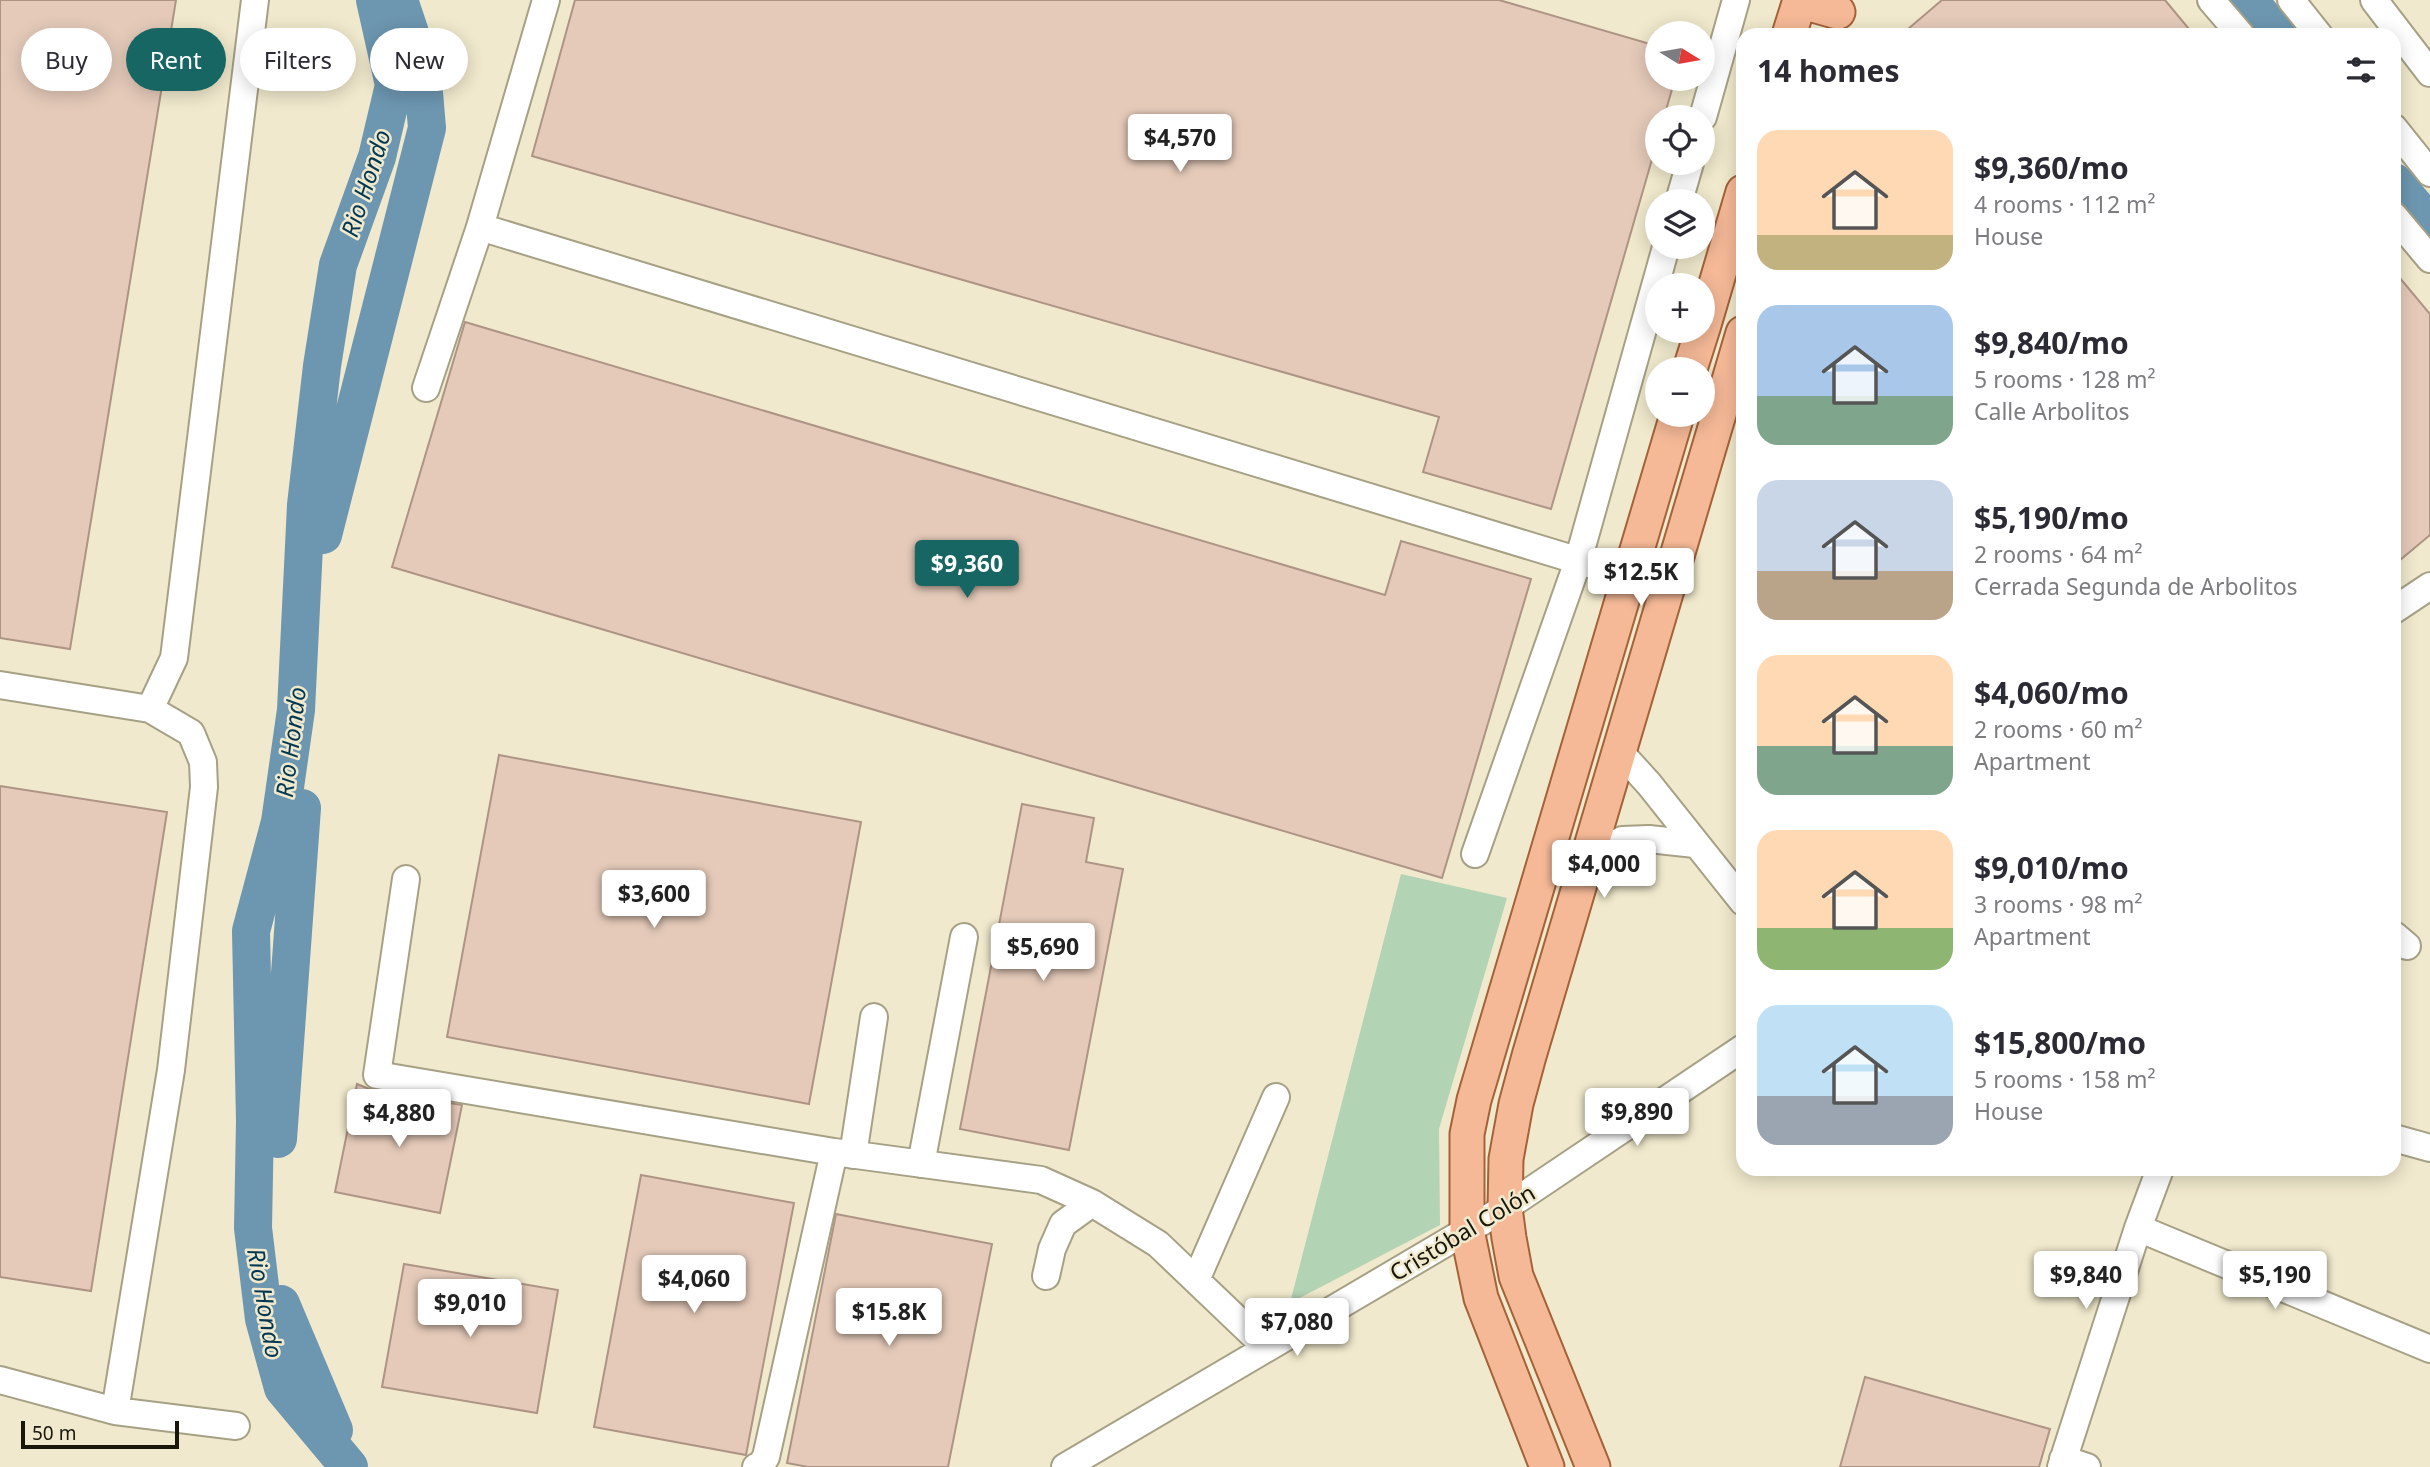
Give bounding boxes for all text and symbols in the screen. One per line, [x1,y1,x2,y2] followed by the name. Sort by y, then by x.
[1645,21,1715,91] north arrow
[1645,21,1715,427] map controls
[21,28,112,91] chip: Buy
[126,28,226,91] chip: Rent
[240,28,356,91] chip: Filters
[370,28,468,91] chip: New
[1757,50,1900,91] text: 14 homes
[2342,51,2380,89] icon: filters
[1645,105,1715,175] button: locate
[1123,114,1237,174] pin: $4,570
[1144,121,1216,153] text: $4,570
[332,125,398,241] water label: Rio Hondo
[1974,147,2129,188] text: $9,360/mo
[1813,158,1897,242] icon: home
[1974,188,2156,220] text: 4 rooms · 112 m²
[1645,189,1715,259] button: layers
[1974,220,2043,252] text: House
[1645,273,1715,343] button: +
[1974,322,2129,363] text: $9,840/mo
[1813,333,1897,417] icon: home
[1645,357,1715,427] button: −
[1974,363,2156,395] text: 5 rooms · 128 m²
[1974,395,2130,427] text: Calle Arbolitos
[1974,497,2129,538] text: $5,190/mo
[1813,508,1897,592] icon: home
[1974,538,2143,570] text: 2 rooms · 64 m²
[910,540,1024,600] pin: $9,360
[931,547,1003,579] text: $9,360
[1584,548,1698,608] pin: $12.5K
[1604,555,1678,587] text: $12.5K
[1974,570,2298,602] text: Cerrada Segunda de Arbolitos
[1974,672,2129,713] text: $4,060/mo
[1813,683,1897,767] icon: home
[267,685,313,799] water label: Rio Hondo
[1974,713,2143,745] text: 2 rooms · 60 m²
[1974,745,2091,777] text: Apartment
[1547,841,1661,900] pin: $4,000
[1568,847,1640,879] text: $4,000
[1974,847,2129,888] text: $9,010/mo
[1813,858,1897,942] icon: home
[597,870,711,930] pin: $3,600
[618,877,690,909] text: $3,600
[1974,888,2143,920] text: 3 rooms · 98 m²
[1974,920,2091,952] text: Apartment
[986,923,1100,983] pin: $5,690
[1007,930,1079,962] text: $5,690
[1974,1022,2146,1063] text: $15,800/mo
[1813,1033,1897,1117] icon: home
[1974,1063,2156,1095] text: 5 rooms · 158 m²
[1580,1088,1694,1148] pin: $9,890
[342,1090,456,1149] pin: $4,880
[1601,1095,1673,1127] text: $9,890
[1974,1095,2043,1127] text: House
[363,1096,435,1128] text: $4,880
[1383,1176,1541,1288] street label: Cristóbal Colón
[240,1246,292,1360] water label: Rio Hondo
[2029,1252,2143,1311] pin: $9,840
[2218,1252,2332,1311] pin: $5,190
[637,1256,751,1315] pin: $4,060
[2050,1258,2122,1290] text: $9,840
[2239,1258,2311,1290] text: $5,190
[658,1262,730,1294] text: $4,060
[413,1280,527,1339] pin: $9,010
[434,1286,506,1318] text: $9,010
[832,1288,946,1348] pin: $15.8K
[852,1295,926,1327] text: $15.8K
[1240,1298,1354,1358] pin: $7,080
[1261,1305,1333,1337] text: $7,080
[21,1418,178,1450] scale bar
[32,1420,76,1446] text: 50 m

